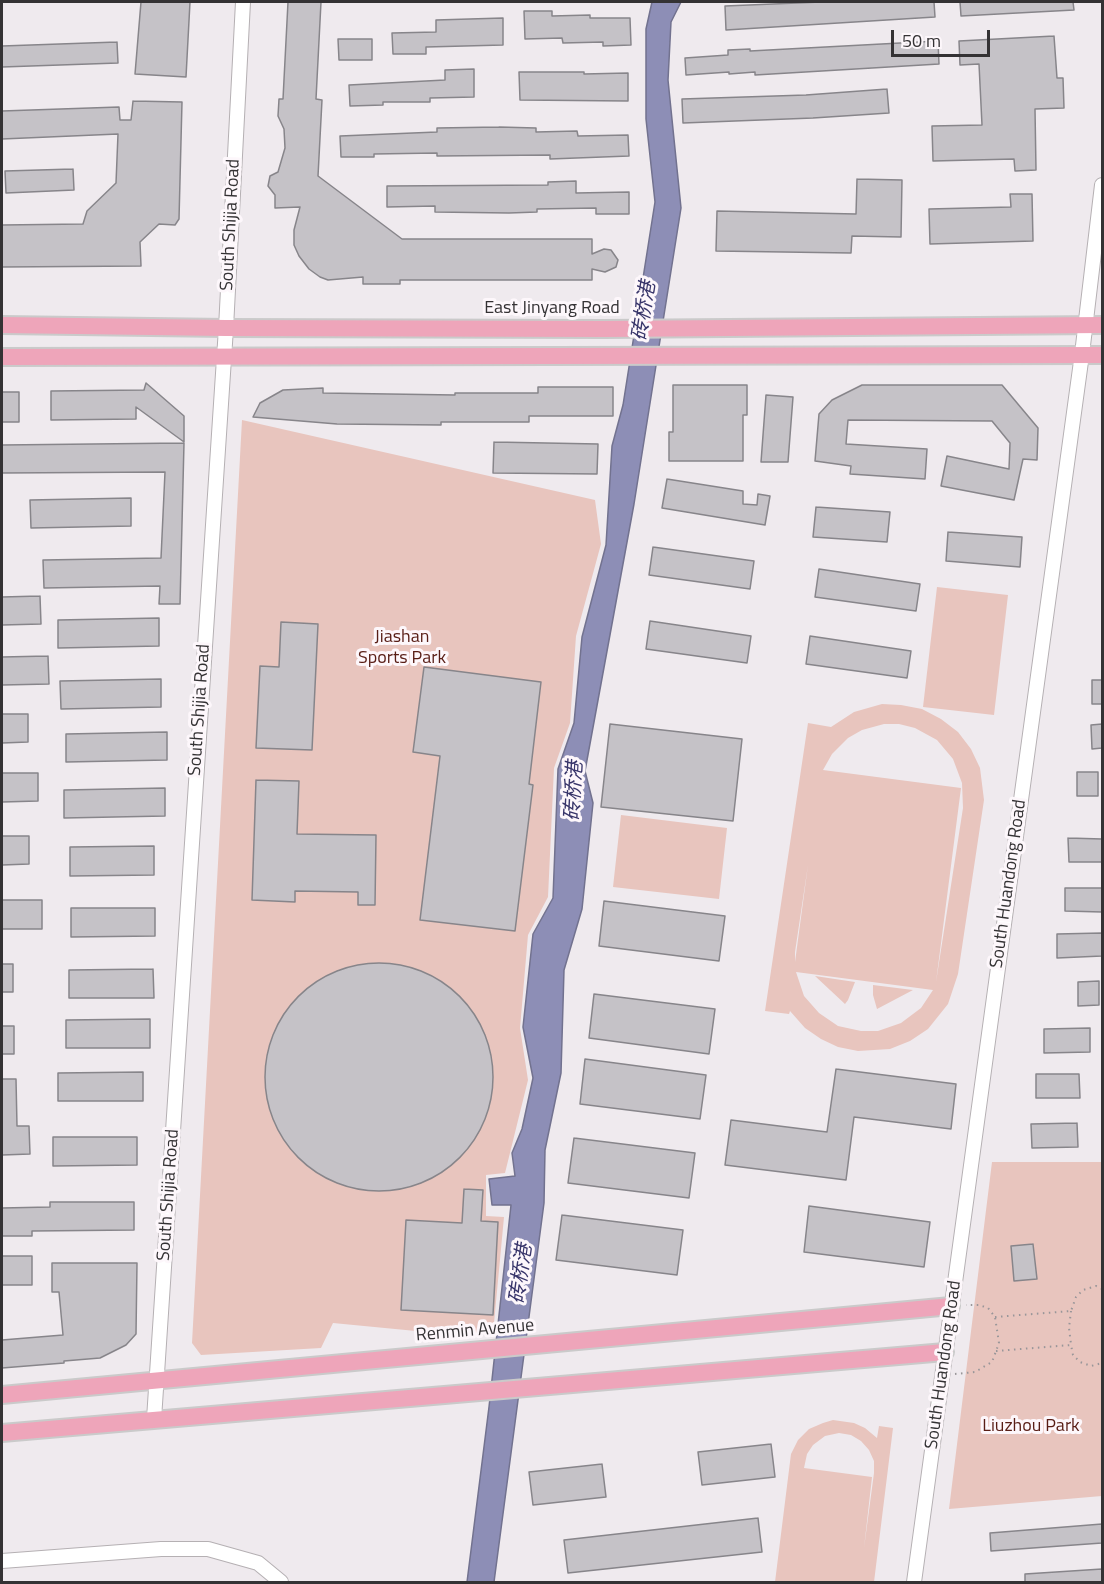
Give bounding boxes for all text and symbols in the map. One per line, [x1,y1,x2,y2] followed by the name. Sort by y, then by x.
[894,18,993,56] scale bar
[902,27,941,54] text: 50 m
[217,159,245,291] street label: South Shijia Road
[628,279,662,343] water label: 砖桥港
[484,298,620,320] street label: East Jinyang Road
[358,627,446,670] park label: Jiashan Sports Park
[185,643,215,777] street label: South Shijia Road
[561,760,589,822] water label: 砖桥港
[986,798,1032,970] street label: South Huandong Road
[154,1128,184,1262] street label: South Shijia Road
[506,1243,538,1305] water label: 砖桥港
[921,1279,967,1451] street label: South Huandong Road
[415,1315,535,1347] street label: Renmin Avenue
[982,1416,1080,1438] park label: Liuzhou Park

